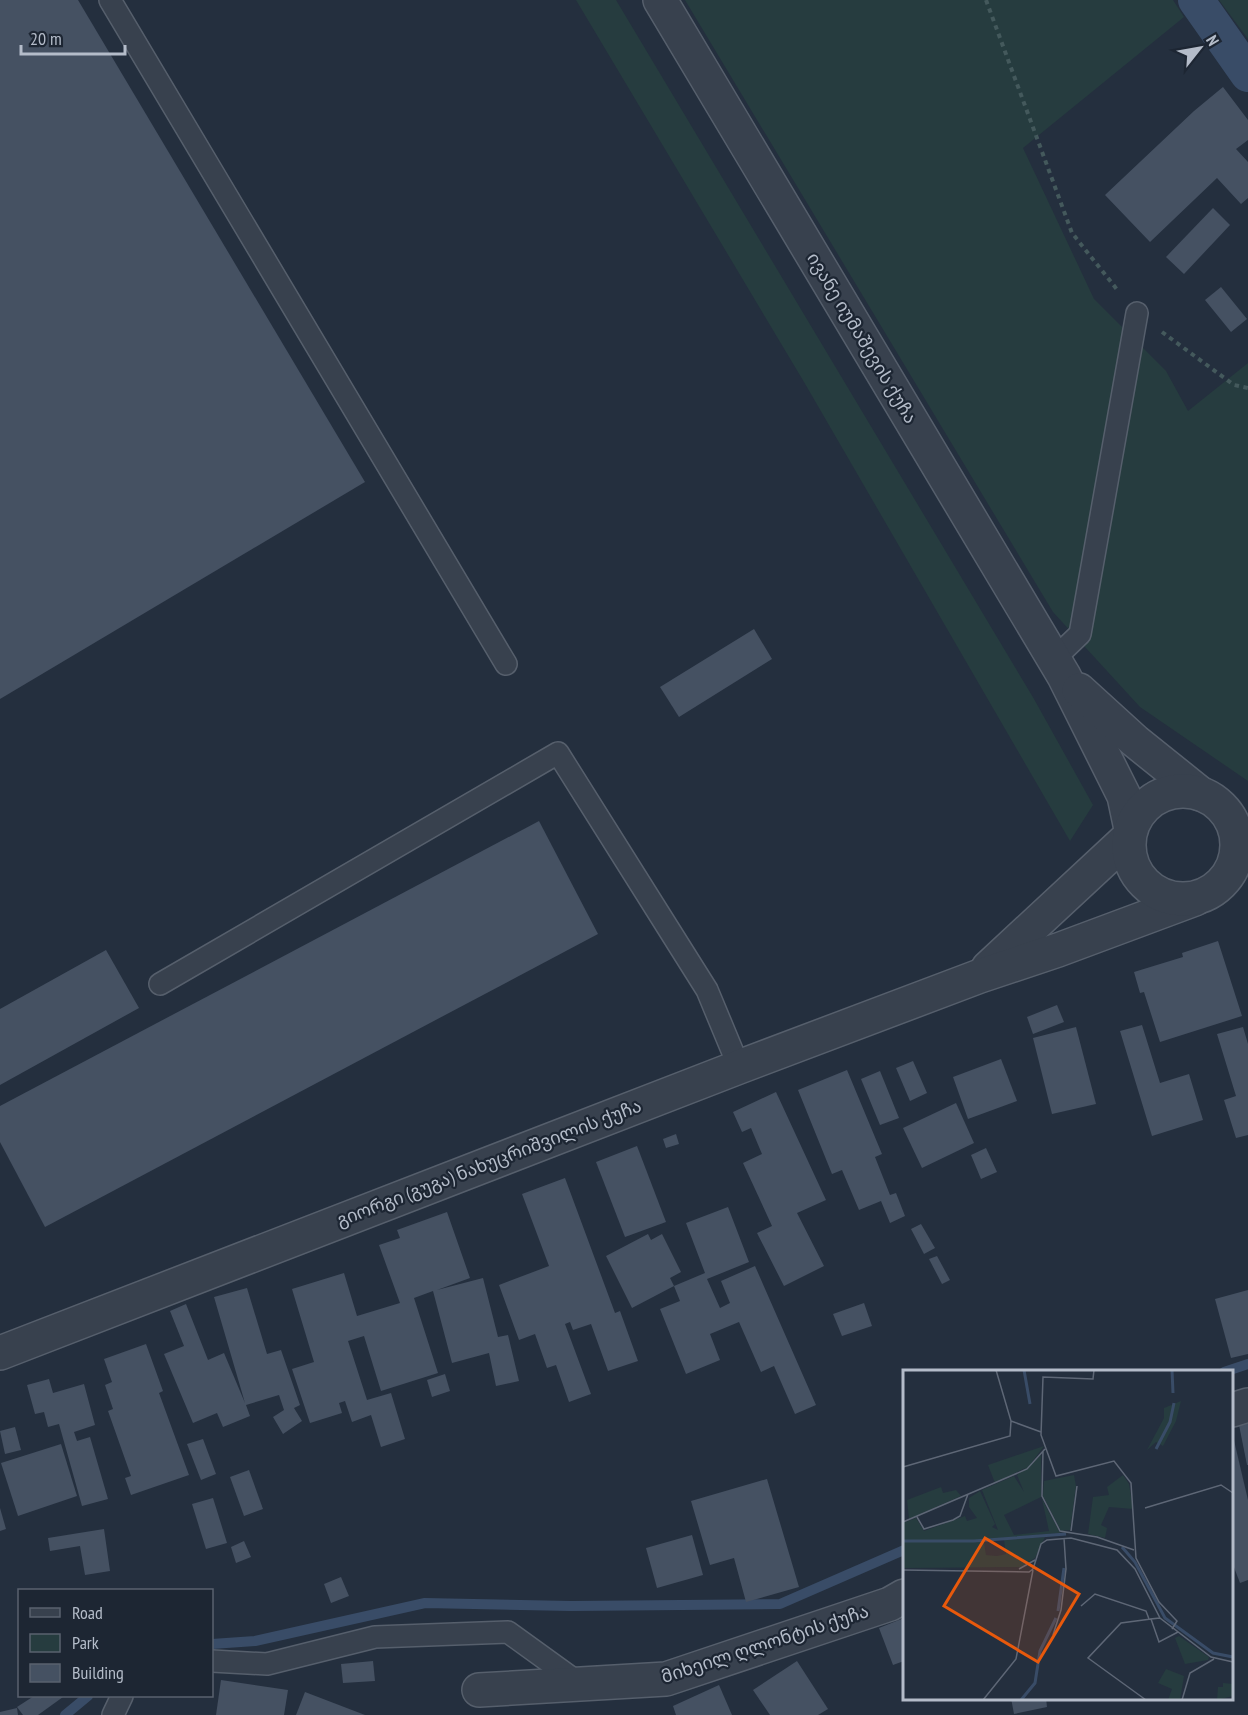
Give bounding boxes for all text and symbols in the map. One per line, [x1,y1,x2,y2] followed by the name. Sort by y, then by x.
[21,18,124,56] scale bar
[1170,18,1230,78] north arrow
[30,27,62,50] text: 20 m
[1202,31,1224,49] text: N
[802,248,923,427] street label: ივანე იუმაშევის ქუჩა
[333,1094,645,1231] street label: გიორგი (გუგა) ნახუცრიშვილის ქუჩა
[903,1370,1233,1700] inset map
[18,1589,213,1697] legend
[658,1599,871,1688] street label: მიხეილ ღლონტის ქუჩა
[72,1601,103,1624] text: Road
[72,1631,99,1654] text: Park
[72,1661,124,1684] text: Building

